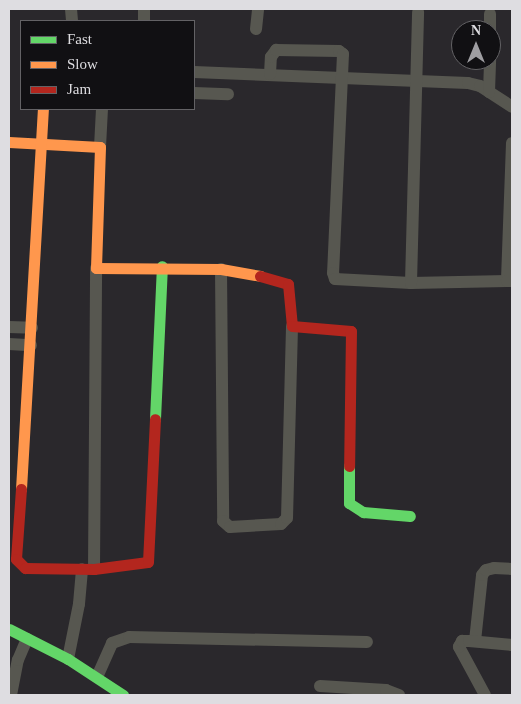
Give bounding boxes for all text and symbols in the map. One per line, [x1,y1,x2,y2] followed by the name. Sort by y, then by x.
[20,20,195,110] legend
[451,20,501,70] north arrow
[471,23,481,38] text: N
[67,31,92,47] text: Fast
[67,56,98,72] text: Slow
[67,81,91,97] text: Jam

